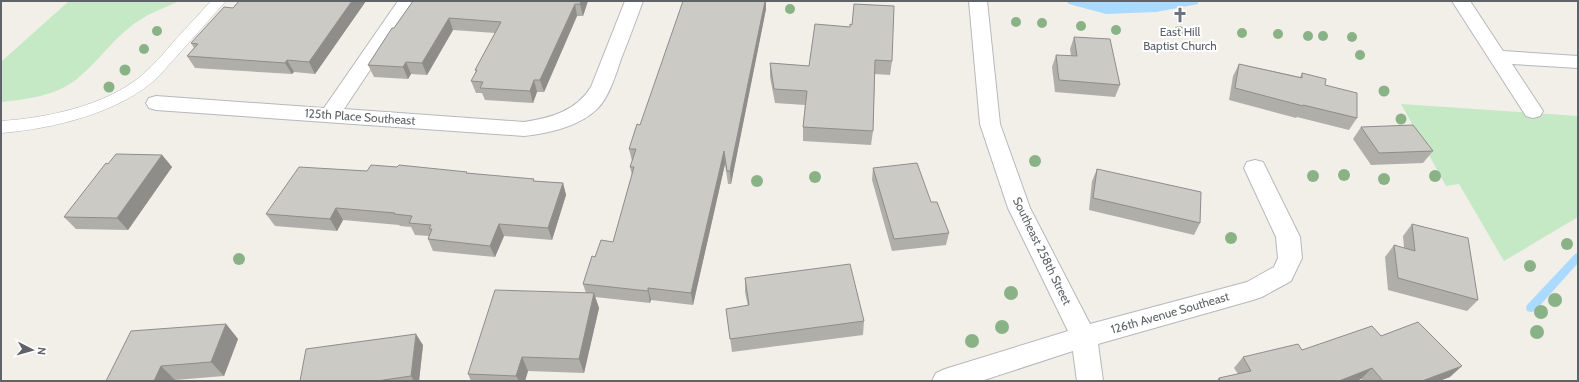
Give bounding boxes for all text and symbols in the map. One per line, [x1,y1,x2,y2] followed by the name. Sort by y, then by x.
[1171,6,1189,24] church icon: East Hill Baptist Church
[1143,24,1217,53] place label: East Hill Baptist Church
[304,105,416,128] street label: 125th Place Southeast
[1010,194,1075,307] street label: Southeast 258th Street
[1109,288,1231,337] street label: 126th Avenue Southeast
[12,330,52,370] north arrow
[35,346,49,356] text: N

